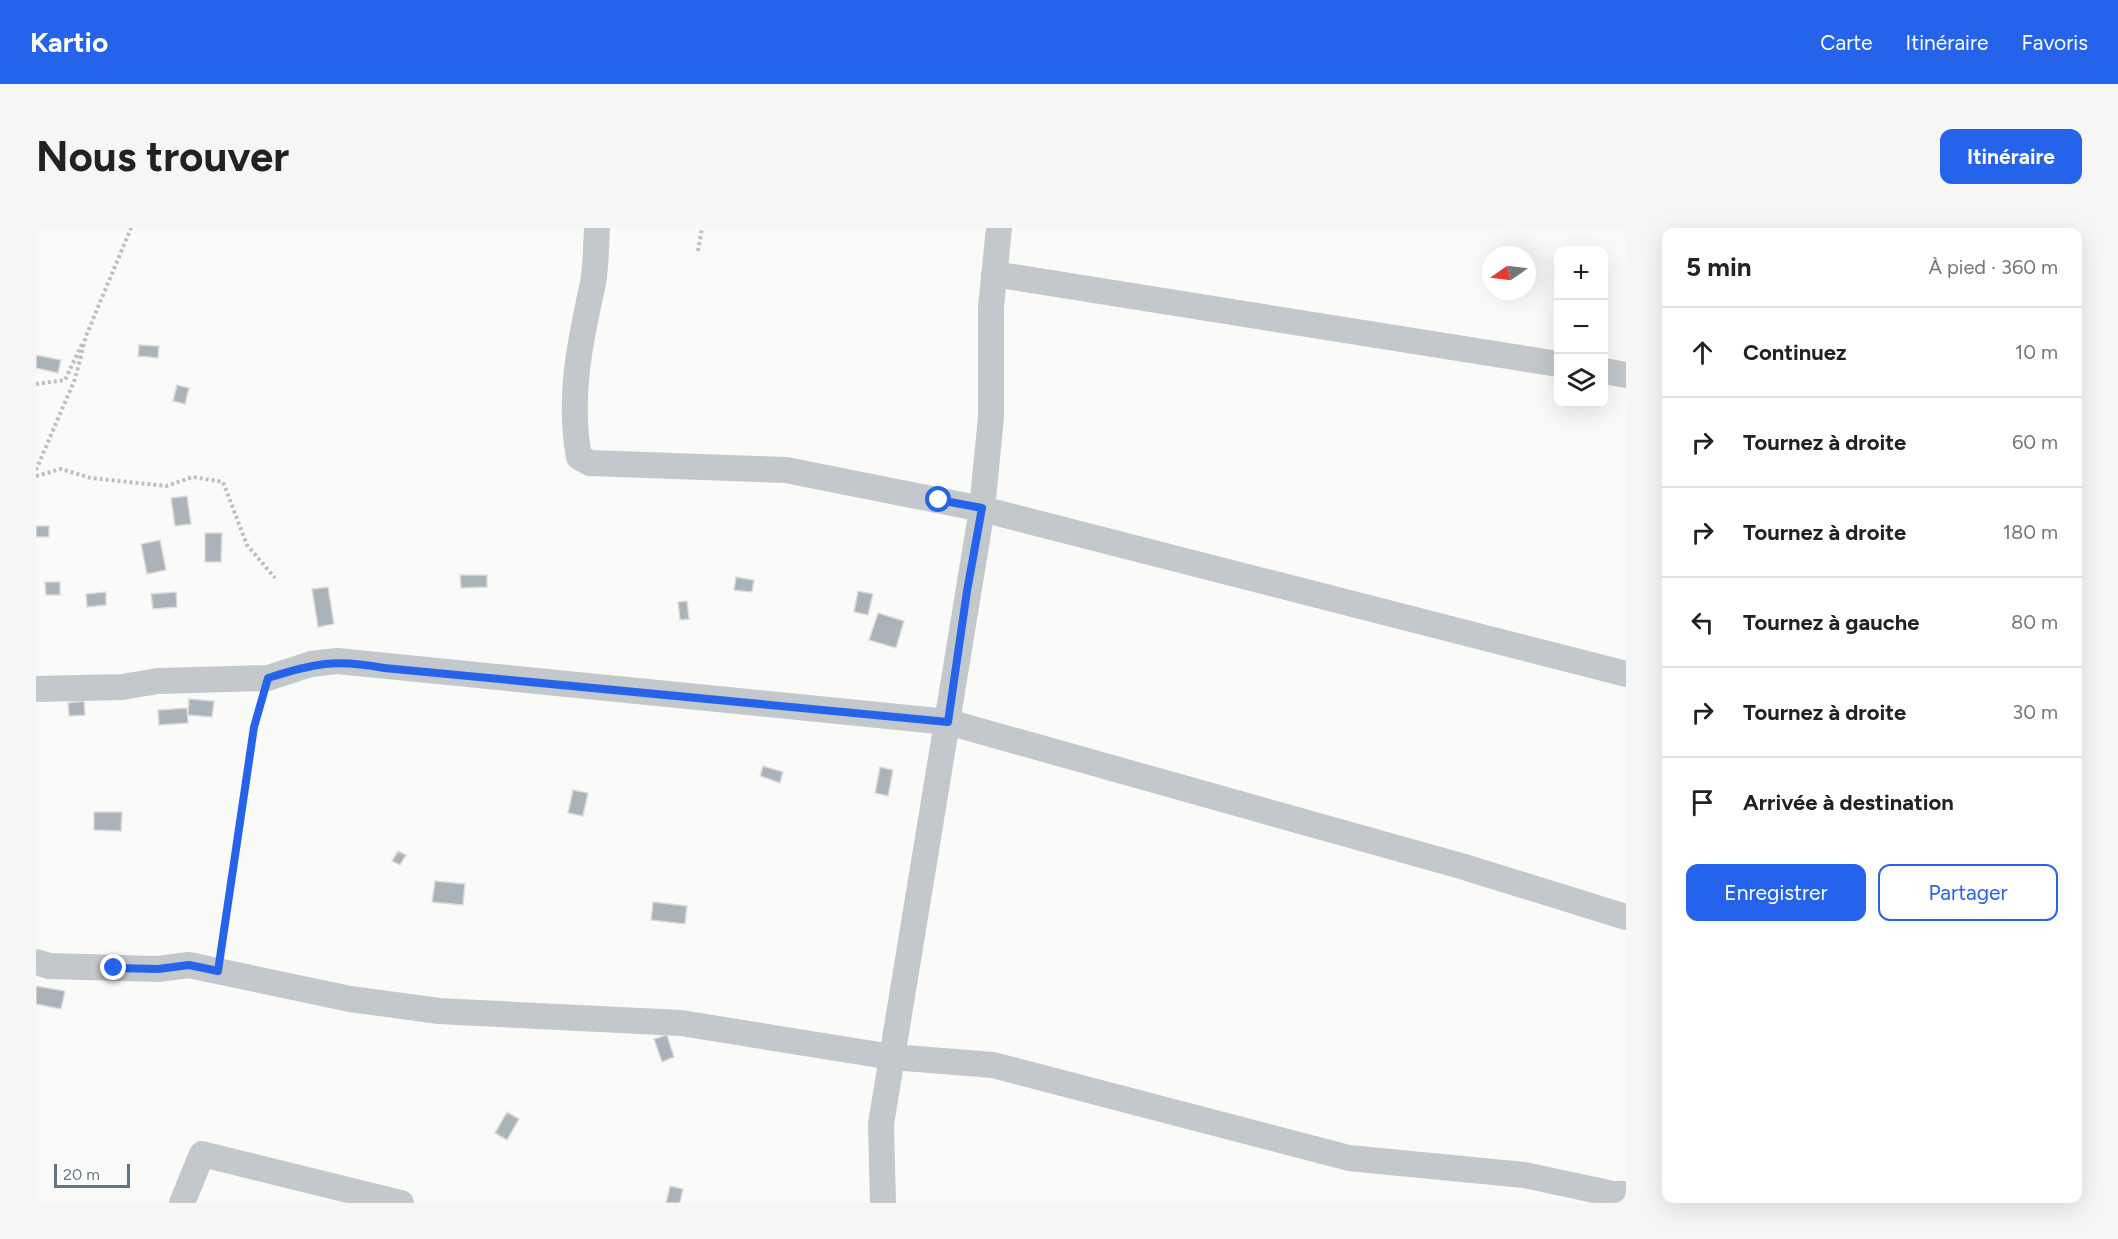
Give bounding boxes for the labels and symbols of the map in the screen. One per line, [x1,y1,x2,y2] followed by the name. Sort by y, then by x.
[1482,246,1536,300] north arrow
[925,486,951,512] route start
[100,954,126,980] route end
[54,1161,130,1188] scale bar

